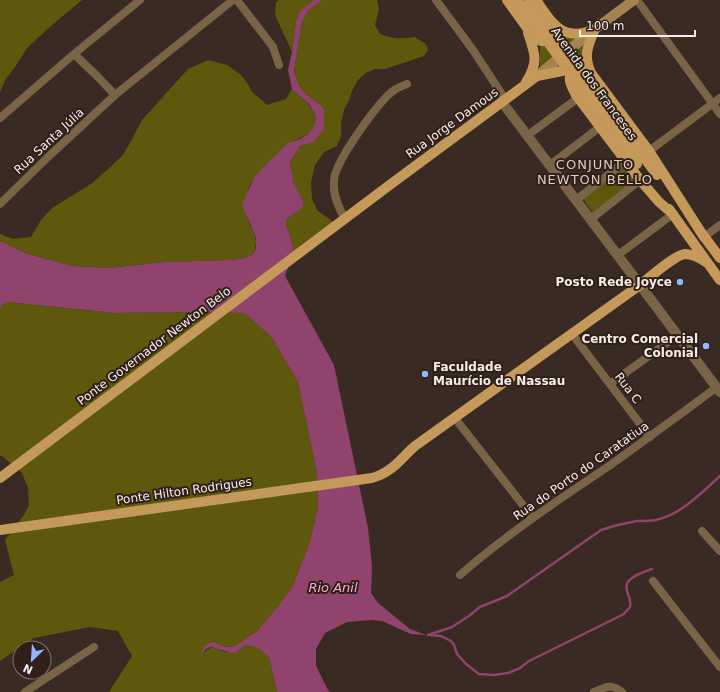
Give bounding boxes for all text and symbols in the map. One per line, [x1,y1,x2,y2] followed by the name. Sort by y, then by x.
[580,12,695,38] scale bar
[586,19,624,33] text: 100 m
[548,25,640,143] street label: Avenida dos Franceses
[403,85,501,161] street label: Rua Jorge Damous
[11,105,87,177] street label: Rua Santa Júlia
[537,157,653,187] district label: CONJUNTO NEWTON BELLO
[556,275,672,289] place label: Posto Rede Joyce
[675,277,685,287] marker: Posto Rede Joyce
[75,284,233,408] street label: Ponte Governador Newton Belo
[581,332,698,360] place label: Centro Comercial Colonial
[701,341,711,351] marker: Centro Comercial Colonial
[433,360,565,388] place label: Faculdade Maurício de Nassau
[420,369,430,379] marker: Faculdade Maurício de Nassau
[612,370,644,406] street label: Rua C
[511,419,651,523] street label: Rua do Porto do Caratatiua
[115,475,253,507] street label: Ponte Hilton Rodrigues
[308,580,358,595] water label: Rio Anil
[12,640,52,680] north arrow
[21,661,35,676] text: N

